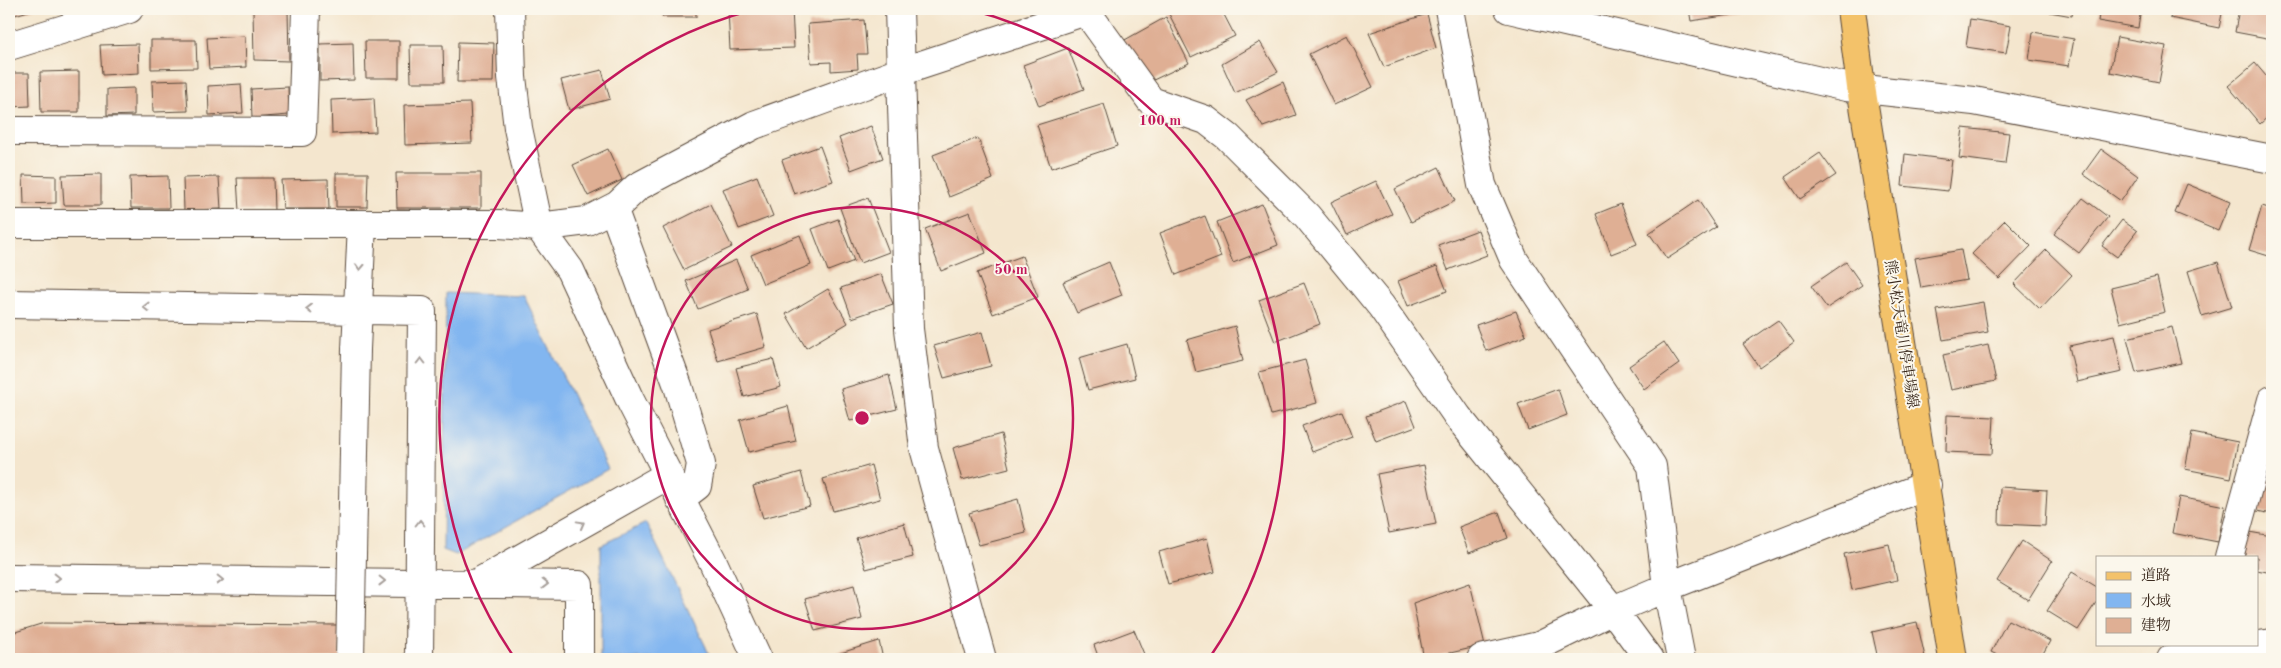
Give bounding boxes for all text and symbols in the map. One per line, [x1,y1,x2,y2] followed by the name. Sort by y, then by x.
[1139,114,1181,129] text: 100 m
[1881,259,1922,409] street label: 熊小松天竜川停車場線
[994,263,1028,278] text: 50 m
[354,264,365,272] one-way arrow
[142,302,150,312] one-way arrow
[305,304,313,315] one-way arrow
[416,356,427,364] one-way arrow
[853,409,871,427] centre of rings
[415,519,425,526] one-way arrow
[576,521,585,531] one-way arrow
[2096,556,2258,646] legend
[2141,567,2171,584] text: 道路
[54,573,62,583] one-way arrow
[216,575,224,585] one-way arrow
[379,576,387,586] one-way arrow
[541,579,549,590] one-way arrow
[2141,593,2171,610] text: 水域
[2141,617,2171,634] text: 建物

